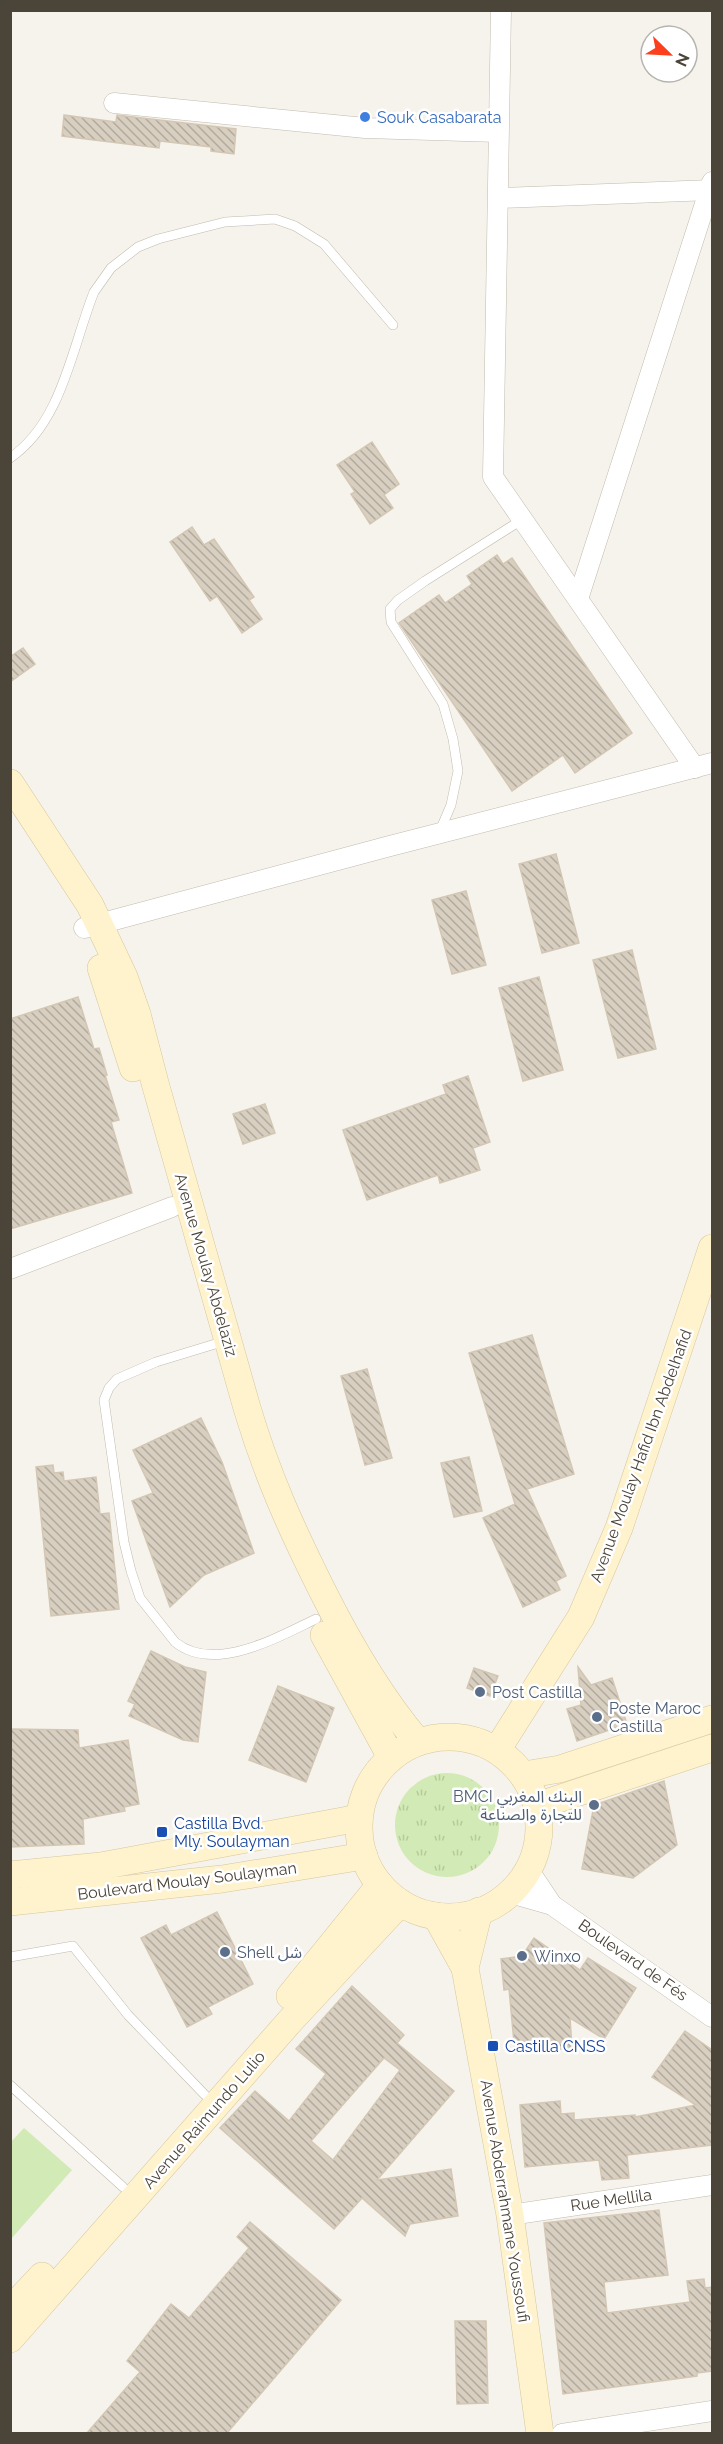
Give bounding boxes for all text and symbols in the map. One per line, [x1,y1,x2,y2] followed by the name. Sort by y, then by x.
[639,24,699,84] north arrow
[671,50,693,69] text: N
[377,108,501,127] place label: Souk Casabarata
[358,110,372,124] marker: Souk Casabarata
[171,1171,241,1359] street label: Avenue Moulay Abdelaziz
[586,1327,696,1585] street label: Avenue Moulay Hafid Ibn Abdelhafid
[492,1683,582,1702] place label: Post Castilla
[473,1685,487,1699] marker: Post Castilla
[609,1699,701,1736] place label: Poste Maroc Castilla
[590,1710,604,1724] marker: Poste Maroc Castilla
[453,1787,582,1824] place label: BMCI البنك المغربي للتجارة والصناعة
[587,1798,601,1812] marker: BMCI البنك المغربي للتجارة والصناعة
[174,1814,290,1851] place label: Castilla Bvd. Mly. Soulayman
[155,1825,169,1839] marker: Castilla Bvd. Mly. Soulayman
[76,1858,298,1904] street label: Boulevard Moulay Soulayman
[575,1915,692,2005] street label: Boulevard de Fés
[237,1943,302,1962] place label: Shell شل
[218,1945,232,1959] marker: Shell شل
[534,1947,581,1966] place label: Winxo
[515,1949,529,1963] marker: Winxo
[505,2037,606,2056] place label: Castilla CNSS
[486,2039,500,2053] marker: Castilla CNSS
[139,2047,269,2193] street label: Avenue Raimundo Lulio
[476,2078,534,2324] street label: Avenue Abderrahmane Youssoufi
[569,2185,653,2215] street label: Rue Mellila

